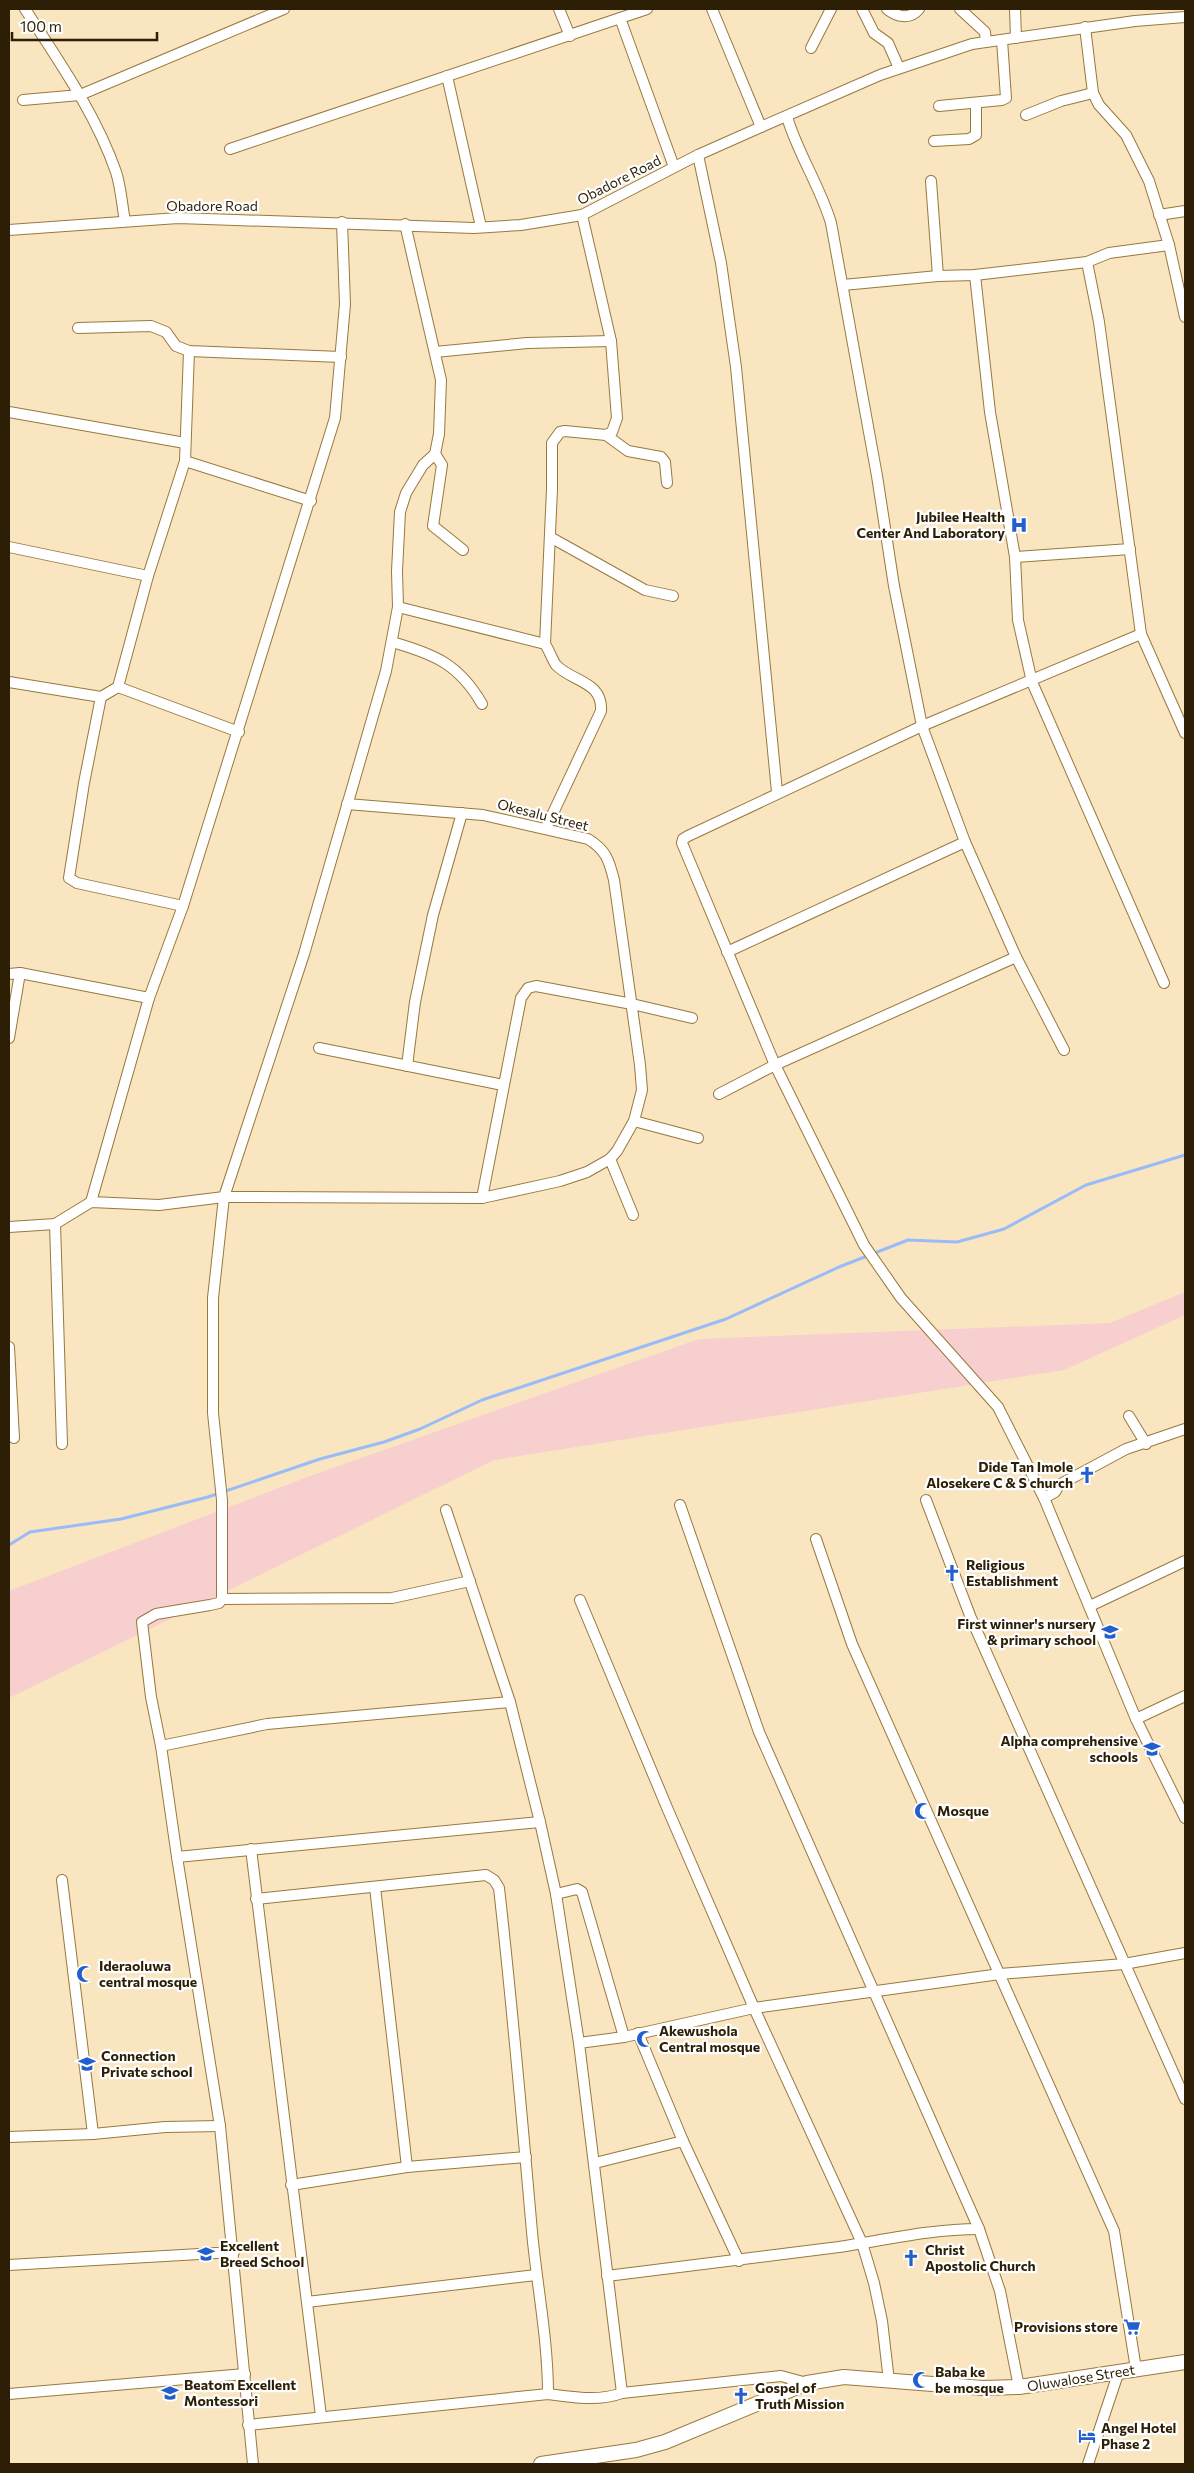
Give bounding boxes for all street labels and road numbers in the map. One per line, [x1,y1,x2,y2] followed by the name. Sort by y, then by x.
[574,151,663,208] street label: Obadore Road
[166,197,258,214] street label: Obadore Road
[496,795,591,834] street label: Okesalu Street
[1026,2361,1136,2394] street label: Oluwalose Street

